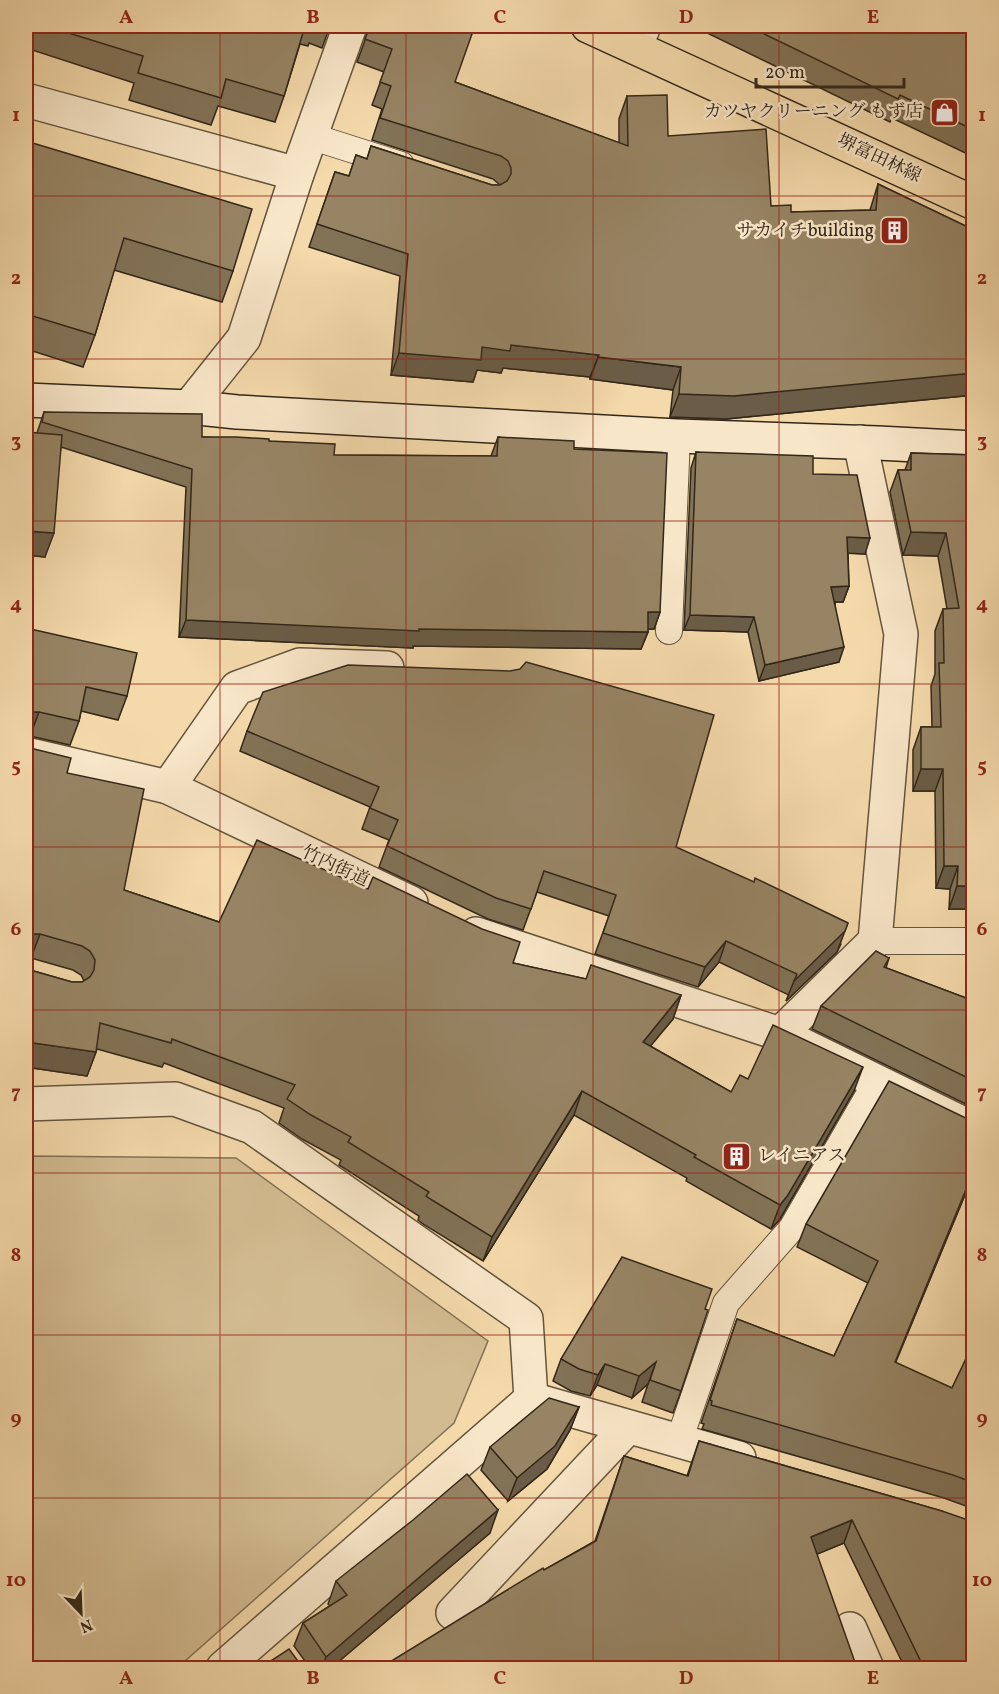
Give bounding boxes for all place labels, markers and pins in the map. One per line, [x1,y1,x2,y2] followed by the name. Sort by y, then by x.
[928,96,960,128] shop icon: カツヤクリーニング もず店
[704,100,923,125] place label: カツヤクリーニング もず店
[879,215,911,247] building icon: サカイチbuilding
[737,219,874,244] place label: サカイチbuilding
[721,1140,753,1172] building icon: レイニアス
[758,1144,846,1169] place label: レイニアス

